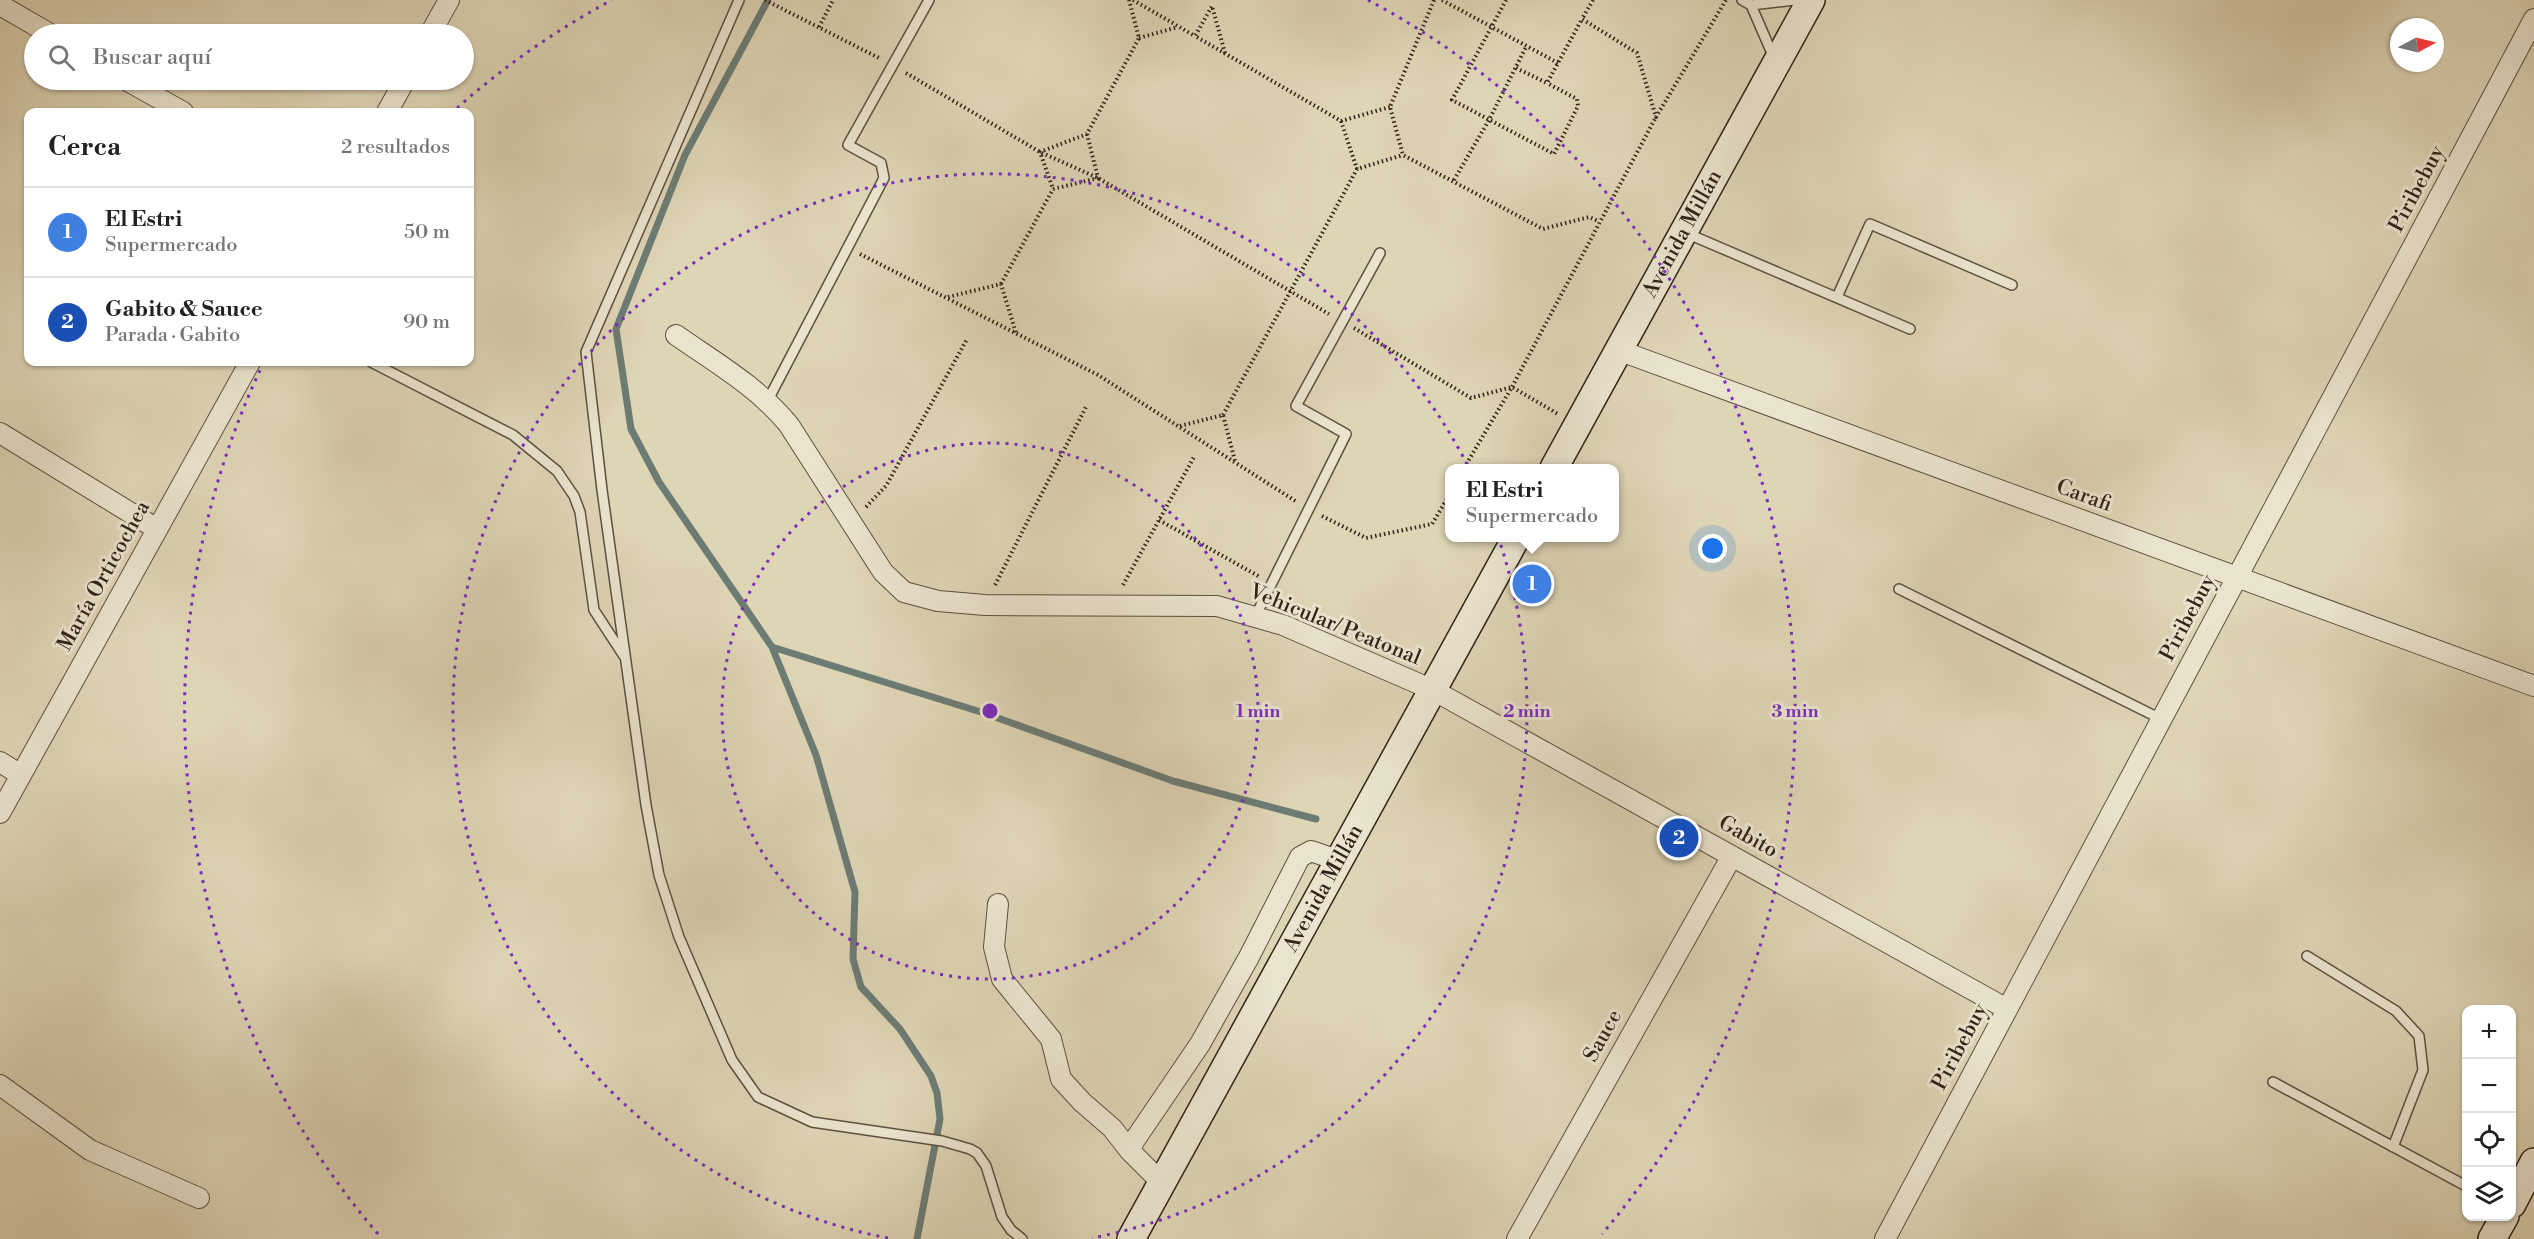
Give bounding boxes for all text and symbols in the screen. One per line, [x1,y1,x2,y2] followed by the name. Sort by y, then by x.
[2390,18,2444,72] north arrow
[24,24,474,90] search box
[45,41,78,74] icon: search
[93,44,211,71] text: Buscar aquí
[48,131,121,163] text: Cerca
[341,135,450,160] text: 2 resultados
[2383,141,2451,237] street label: Piribebuy
[1637,165,1728,303] street label: Avenida Millán
[105,206,182,233] text: El Estri
[63,220,72,245] text: 1
[404,220,450,245] text: 50 m
[105,233,237,258] text: Supermercado
[105,296,263,323] text: Gabito & Sauce
[61,310,74,335] text: 2
[403,310,450,335] text: 90 m
[105,323,240,348] text: Parada · Gabito
[1445,464,1619,542] popup
[2053,474,2116,518] street label: Carafi
[1466,477,1543,504] text: El Estri
[52,496,156,656] street label: María Orticochea
[1466,504,1598,529] text: Supermercado
[1698,534,1727,563] your location
[1512,562,1552,606] pin: 1
[2154,570,2222,666] street label: Piribebuy
[1245,578,1425,671] street label: Vehicular/ Peatonal
[1236,700,1280,723] text: 1 min
[1503,700,1551,723] text: 2 min
[1772,700,1818,723] text: 3 min
[980,701,1000,721] centre of rings
[1714,810,1782,864] street label: Gabito
[1660,816,1698,860] pin: 2
[1278,820,1369,958] street label: Avenida Millán
[1926,999,1994,1095] street label: Piribebuy
[1578,1005,1628,1067] street label: Sauce
[2462,1005,2516,1221] map controls
[2462,1005,2516,1059] button: +
[2462,1059,2516,1113] button: −
[2462,1113,2516,1167] button: locate
[2462,1167,2516,1221] button: layers

